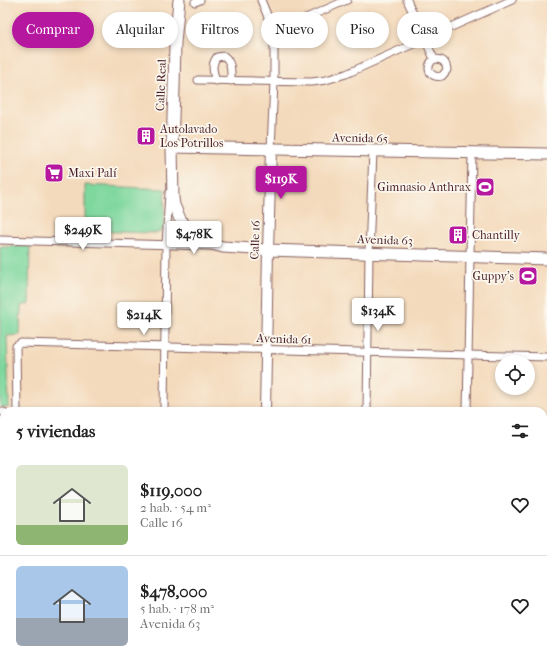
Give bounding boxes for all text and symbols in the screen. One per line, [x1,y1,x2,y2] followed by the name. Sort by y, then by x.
[12,12,94,48] chip: Comprar
[102,12,178,48] chip: Alquilar
[186,12,253,48] chip: Filtros
[261,12,328,48] chip: Nuevo
[336,12,389,48] chip: Piso
[397,12,452,48] chip: Casa
[153,58,169,111] street label: Calle Real
[159,122,224,150] place label: Autolavado Los Potrillos
[135,125,157,147] building icon: Autolavado Los Potrillos
[331,130,388,145] street label: Avenida 65
[43,162,65,184] supermarket icon: Maxi Palí
[68,166,117,180] place label: Maxi Palí
[253,166,309,200] pin: $119K
[265,171,297,186] text: $119K
[474,176,496,198] sports icon: Gimnasio Anthrax
[377,180,472,194] place label: Gimnasio Anthrax
[55,217,111,251] pin: $249K
[247,220,263,260] street label: Calle 16
[166,221,222,255] pin: $478K
[64,222,102,237] text: $249K
[447,224,469,246] building icon: Chantilly
[176,226,212,241] text: $478K
[472,228,520,242] place label: Chantilly
[356,232,413,248] street label: Avenida 63
[517,265,539,287] sports icon: Guppy's
[472,269,515,283] place label: Guppy's
[350,298,406,332] pin: $134K
[116,302,172,336] pin: $214K
[361,303,395,318] text: $134K
[126,307,162,322] text: $214K
[255,331,312,347] street label: Avenida 61
[495,355,535,395] map controls
[495,355,535,395] button: locate
[509,420,531,442] icon: filters
[16,421,95,441] text: 5 viviendas
[140,480,202,500] text: $119,000
[48,481,96,529] icon: home
[509,494,531,516] icon: heart
[140,500,211,515] text: 2 hab. · 54 m²
[140,515,183,530] text: Calle 16
[140,581,207,601] text: $478,000
[48,582,96,630] icon: home
[509,595,531,617] icon: heart
[140,601,214,616] text: 5 hab. · 178 m²
[140,616,200,631] text: Avenida 63

